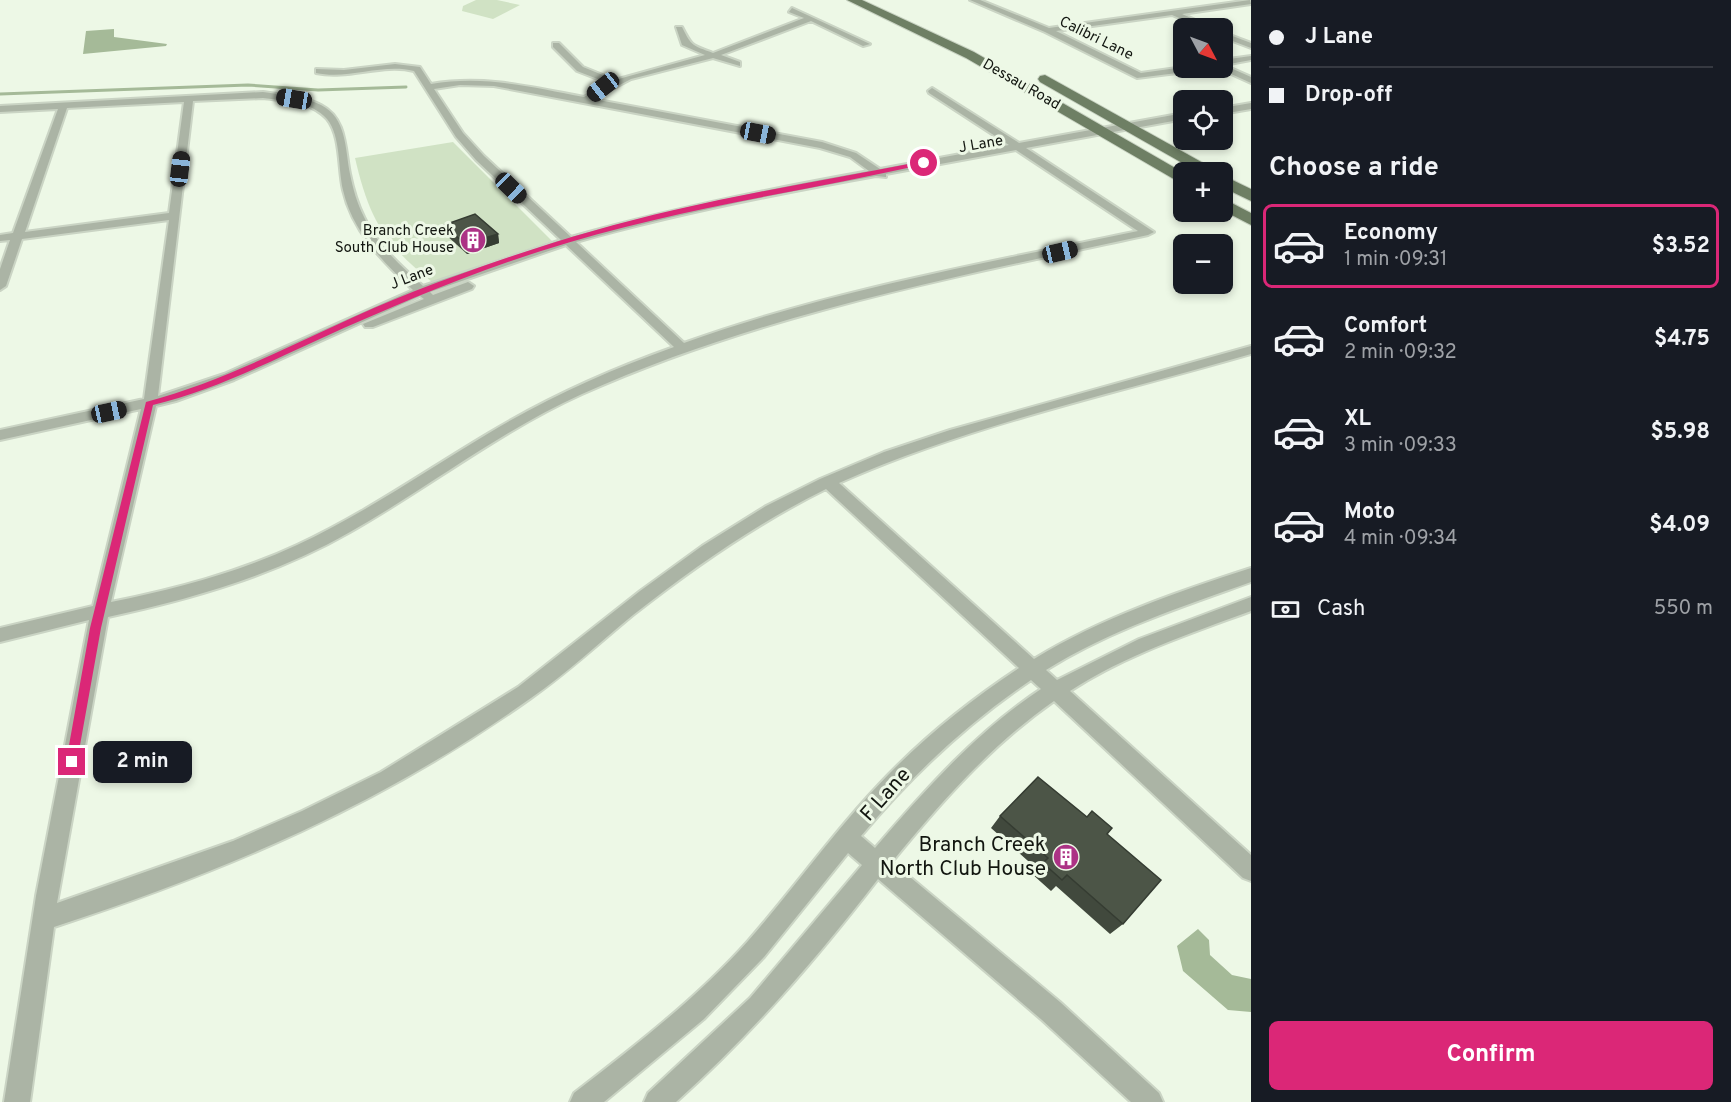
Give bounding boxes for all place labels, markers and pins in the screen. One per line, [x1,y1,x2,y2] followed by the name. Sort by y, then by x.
[335,222,454,258] place label: Branch Creek South Club House
[458,225,488,255] building icon: Branch Creek South Club House
[880,832,1046,883] place label: Branch Creek North Club House
[1051,842,1081,872] building icon: Branch Creek North Club House

